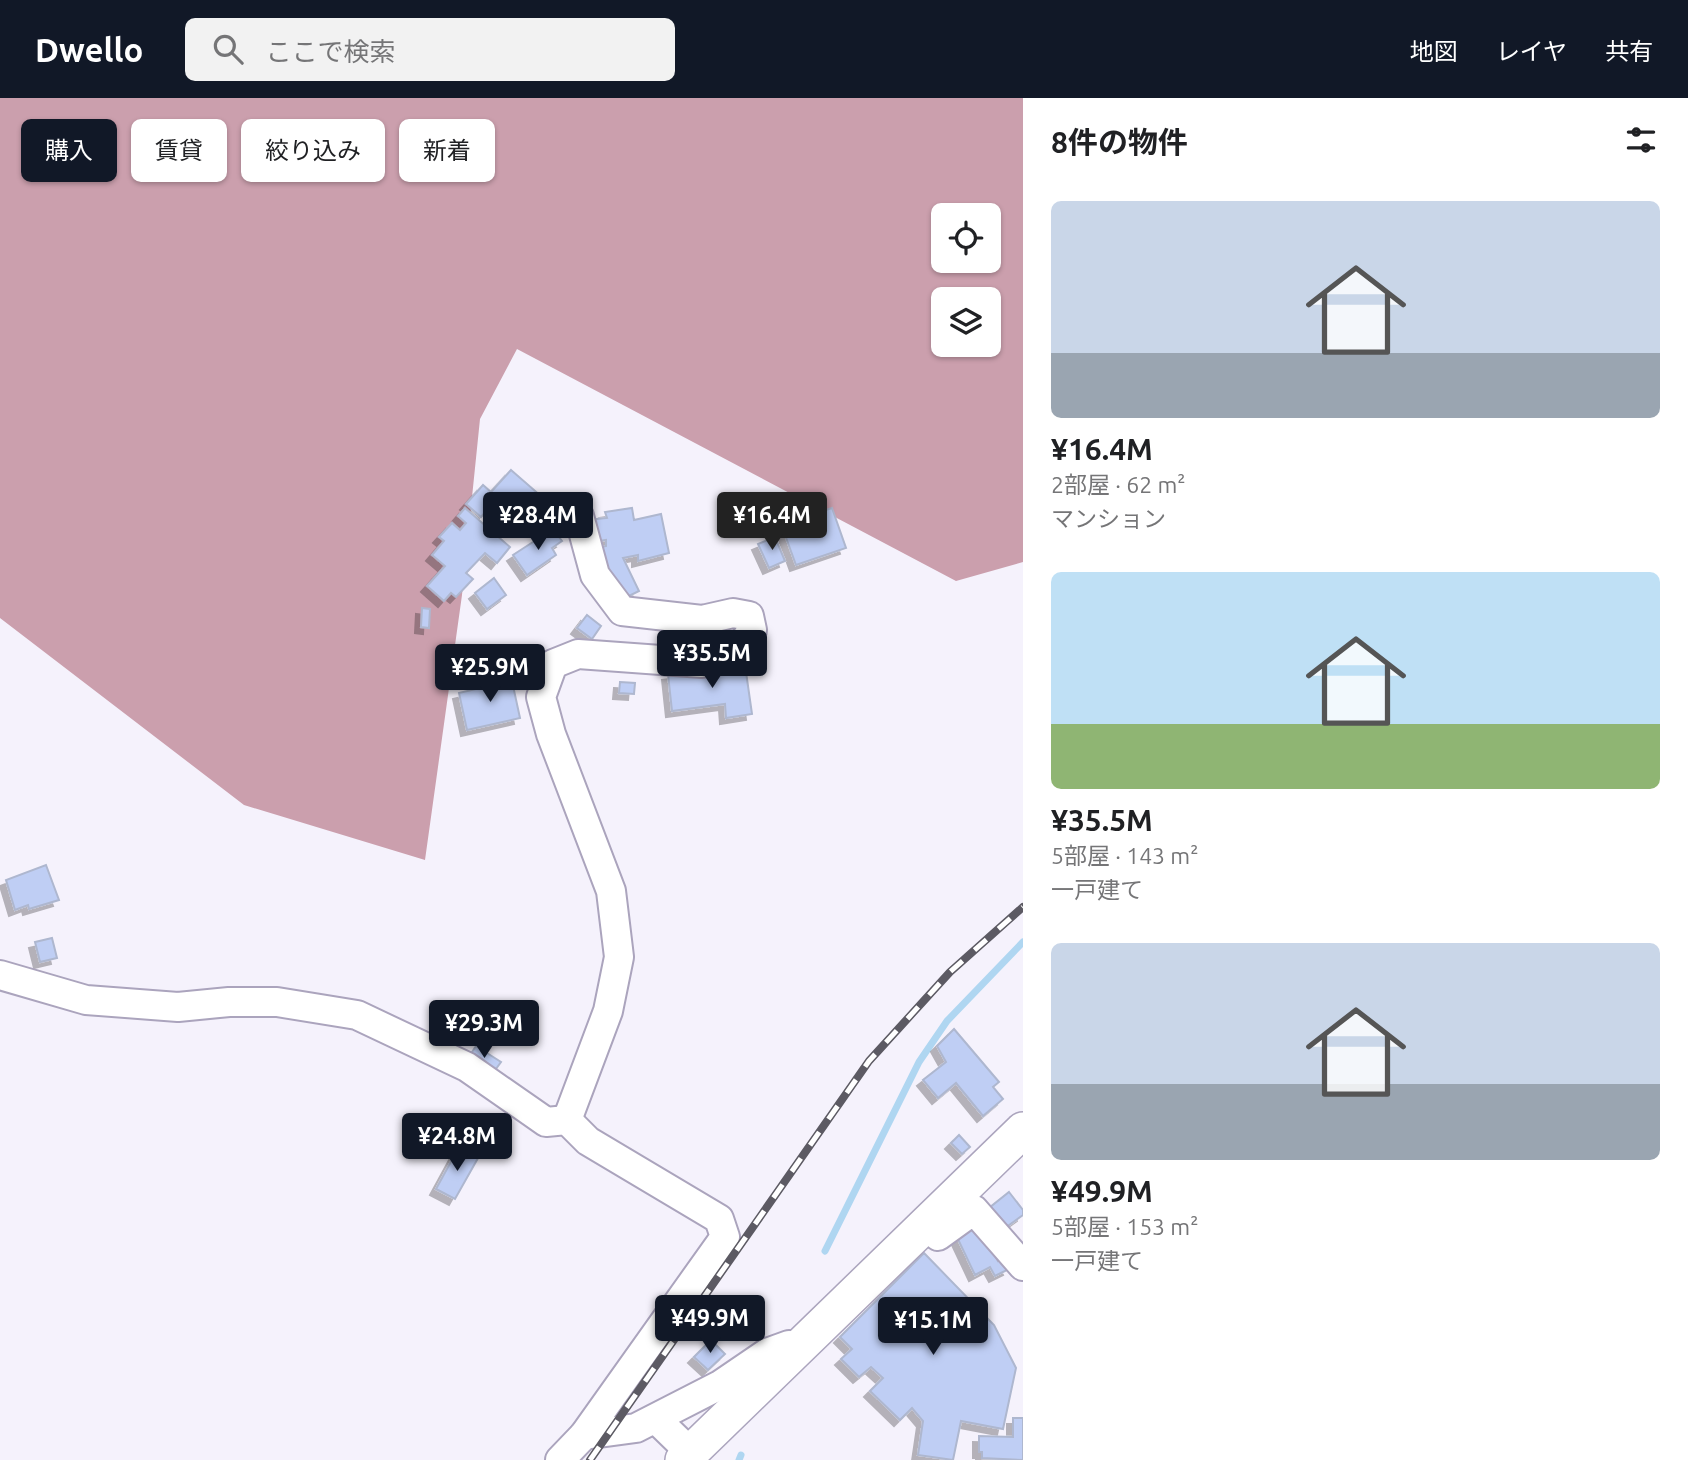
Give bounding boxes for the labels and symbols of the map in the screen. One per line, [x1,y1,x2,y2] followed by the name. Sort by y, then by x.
[481,492,595,552] pin: ¥28.4M
[715,492,829,552] pin: ¥16.4M
[655,630,769,690] pin: ¥35.5M
[433,644,547,704] pin: ¥25.9M
[427,1000,541,1060] pin: ¥29.3M
[400,1114,514,1173] pin: ¥24.8M
[653,1296,767,1355] pin: ¥49.9M
[876,1298,990,1357] pin: ¥15.1M

